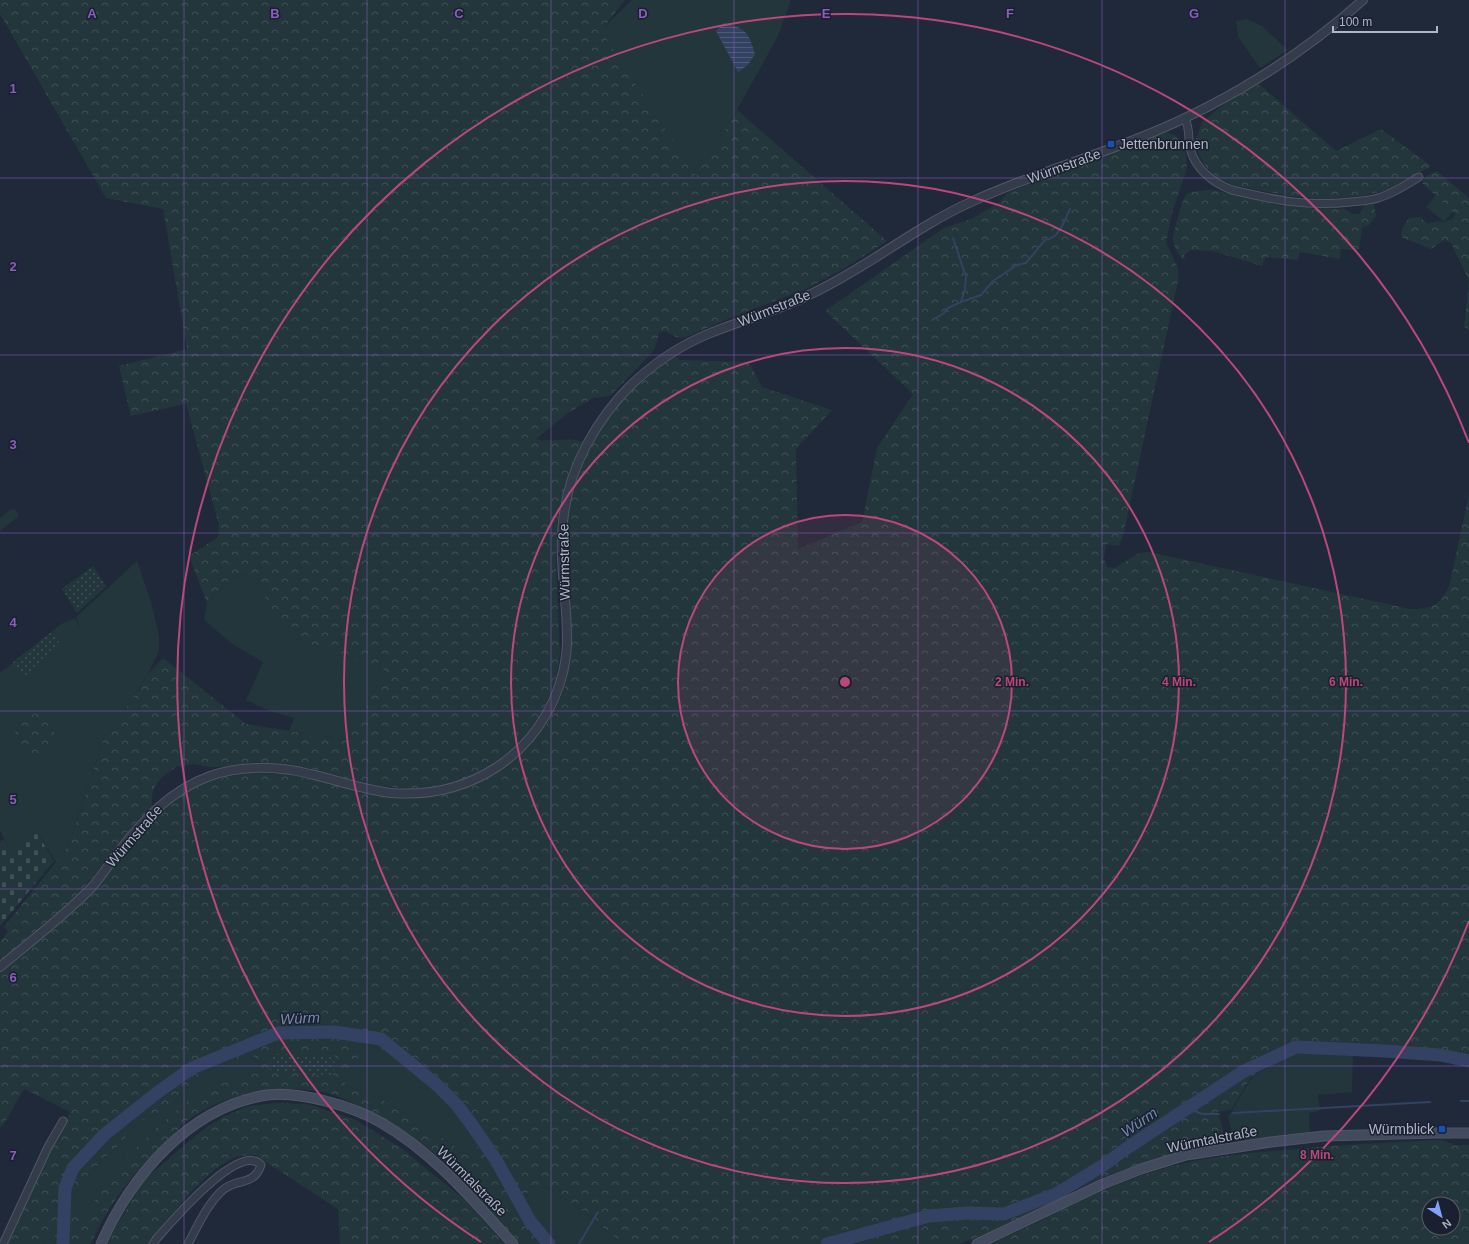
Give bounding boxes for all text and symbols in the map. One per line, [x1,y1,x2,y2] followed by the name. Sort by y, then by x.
[87,6,97,21] text: A
[270,6,280,21] text: B
[454,6,464,21] text: C
[638,6,648,21] text: D
[822,6,831,21] text: E
[1006,6,1014,21] text: F
[1189,6,1199,21] text: G
[1333,8,1437,34] scale bar
[1339,15,1372,29] text: 100 m
[9,81,17,96] text: 1
[1119,136,1209,152] place label: Jettenbrunnen
[1106,139,1116,149] marker: Jettenbrunnen
[1025,145,1103,187] street label: Würmstraße
[9,259,17,274] text: 2
[735,286,813,330] street label: Würmstraße
[9,437,17,452] text: 3
[555,523,573,601] street label: Würmstraße
[9,615,17,630] text: 4
[838,675,852,689] centre of rings
[995,675,1029,689] text: 2 Min.
[1162,675,1196,689] text: 4 Min.
[1329,675,1363,689] text: 6 Min.
[9,792,17,807] text: 5
[103,802,165,870] street label: Würmstraße
[9,970,17,985] text: 6
[280,1008,320,1028] water label: Würm
[1118,1104,1160,1140] water label: Würm
[1369,1121,1435,1137] place label: Würmblick
[1165,1122,1259,1156] street label: Würmtalstraße
[1437,1124,1447,1134] marker: Würmblick
[434,1143,510,1219] street label: Würmtalstraße
[9,1148,17,1163] text: 7
[1300,1148,1334,1162] text: 8 Min.
[1421,1196,1461,1236] north arrow
[1440,1217,1454,1231] text: N

